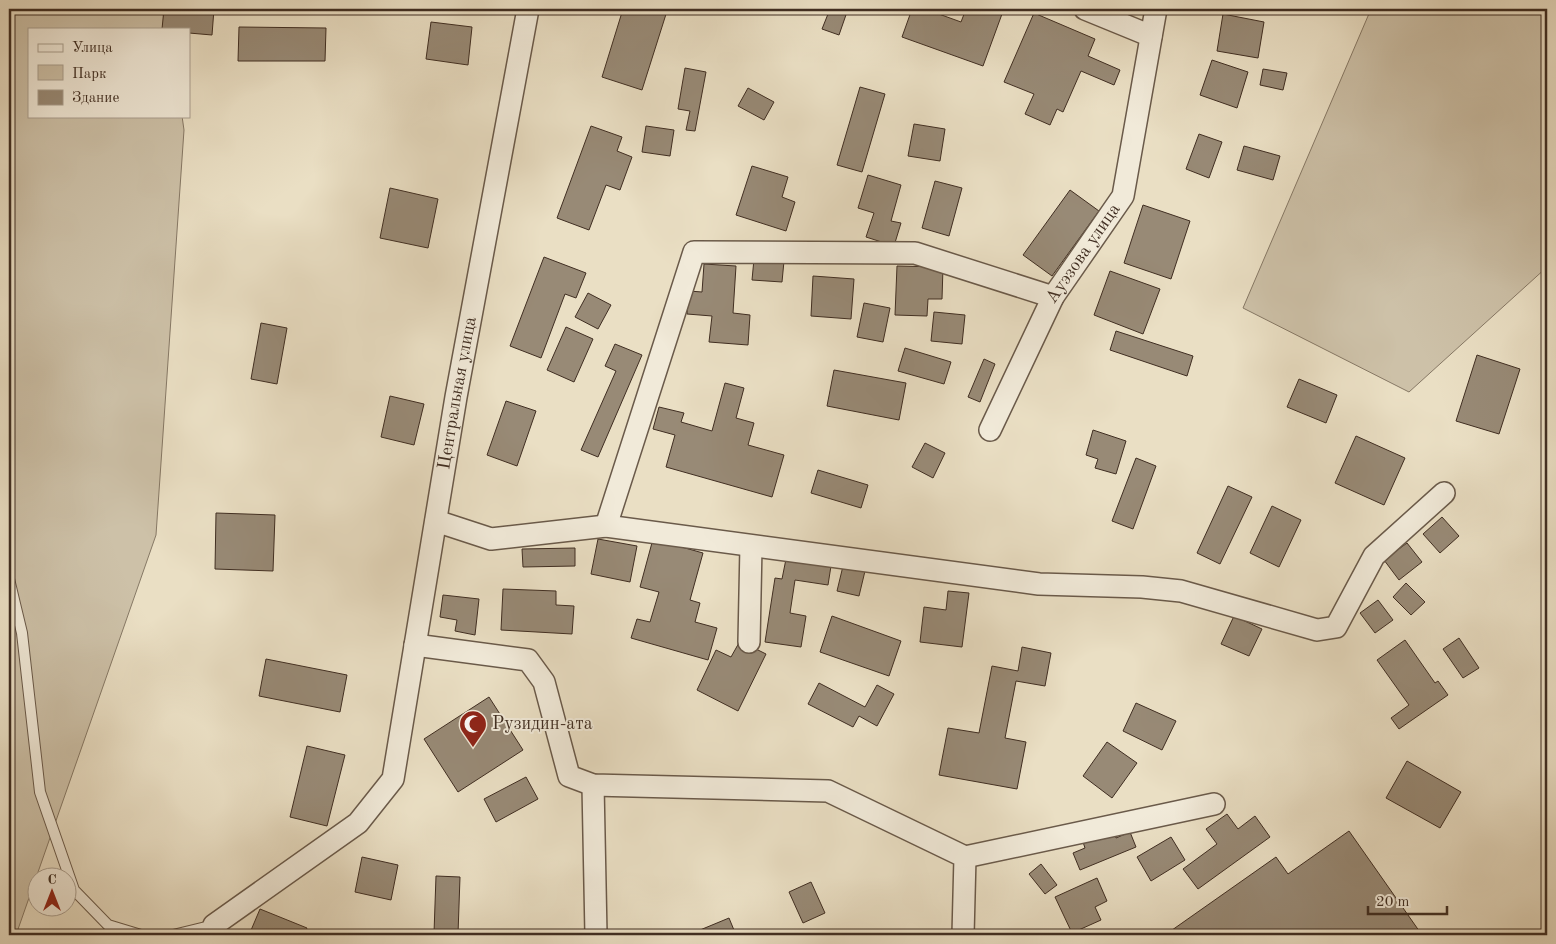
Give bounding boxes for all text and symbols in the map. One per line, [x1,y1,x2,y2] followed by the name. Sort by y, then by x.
[28,28,190,118] legend
[72,41,113,56] text: Улица
[72,67,107,82] text: Парк
[72,91,119,106] text: Здание
[1042,200,1124,307] street label: Ауэзова улица
[435,315,480,471] street label: Центральная улица
[458,709,488,748] mosque icon: Рузидин-ата
[492,715,593,733] place label: Рузидин-ата
[28,866,78,916] north arrow
[47,873,57,887] text: С
[1368,884,1447,916] scale bar
[1376,895,1410,910] text: 20 m

